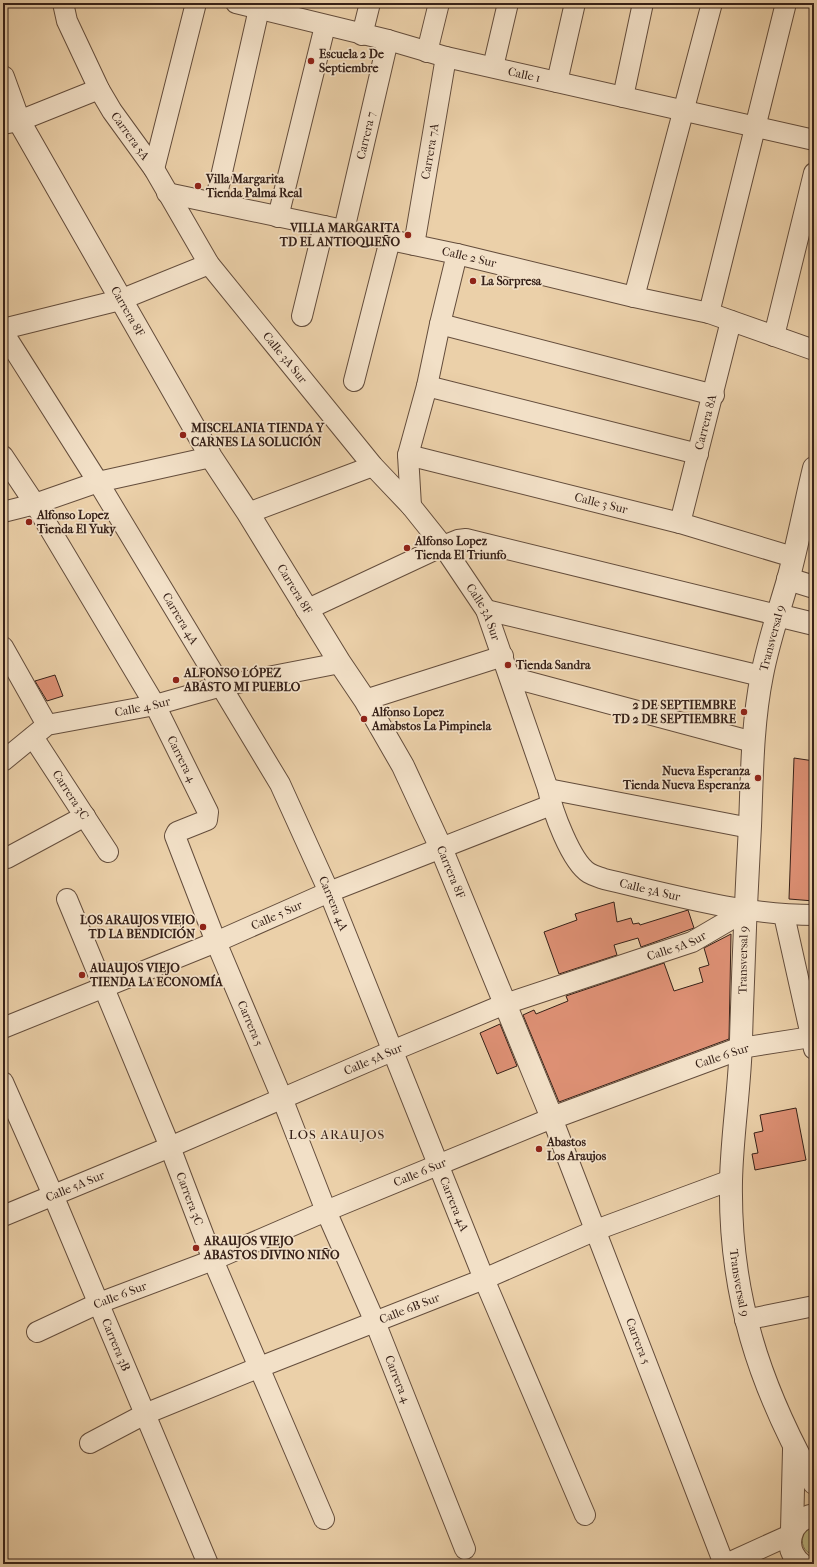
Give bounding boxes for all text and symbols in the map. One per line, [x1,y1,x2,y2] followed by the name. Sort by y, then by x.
[319,47,384,76] place label: Escuela 2 De Septiembre
[306,56,316,66] marker: Escuela 2 De Septiembre
[507,64,542,85] street label: Calle 1
[108,109,152,163] street label: Carrera 5A
[354,110,378,161] street label: Carrera 7
[418,122,442,180] street label: Carrera 7A
[205,172,303,200] place label: Villa Margarita Tienda Palma Real
[193,181,203,191] marker: Villa Margarita Tienda Palma Real
[279,221,401,249] place label: VILLA MARGARITA TD EL ANTIOQUEÑO
[403,230,413,240] marker: VILLA MARGARITA TD EL ANTIOQUEÑO
[441,244,499,271] street label: Calle 2 Sur
[481,274,542,289] place label: La Sorpresa
[468,276,478,286] marker: La Sorpresa
[108,284,148,339] street label: Carrera 8F
[260,329,310,387] street label: Calle 3A Sur
[692,393,719,451] street label: Carrera 8A
[190,421,325,449] place label: MISCELANIA TIENDA Y CARNES LA SOLUCIÓN
[178,430,188,440] marker: MISCELANIA TIENDA Y CARNES LA SOLUCIÓN
[573,490,630,517] street label: Calle 3 Sur
[36,508,116,537] place label: Alfonso Lopez Tienda El Yuky
[24,517,34,527] marker: Alfonso Lopez Tienda El Yuky
[414,534,506,562] place label: Alfonso Lopez Tienda El Triunfo
[402,543,412,553] marker: Alfonso Lopez Tienda El Triunfo
[274,562,315,617] street label: Carrera 8F
[463,581,503,643] street label: Calle 3A Sur
[159,590,201,647] street label: Carrera 4A
[756,603,788,673] street label: Transversal 9
[515,658,591,672] place label: Tienda Sandra
[503,660,513,670] marker: Tienda Sandra
[183,665,301,694] place label: ALFONSO LÓPEZ ABASTO MI PUEBLO
[171,675,181,685] marker: ALFONSO LÓPEZ ABASTO MI PUEBLO
[113,694,173,719] street label: Calle 4 Sur
[612,698,737,726] place label: 2 DE SEPTIEMBRE TD 2 DE SEPTIEMBRE
[371,705,492,734] place label: Alfonso Lopez Amabstos La Pimpinela
[739,707,749,717] marker: 2 DE SEPTIEMBRE TD 2 DE SEPTIEMBRE
[359,714,369,724] marker: Alfonso Lopez Amabstos La Pimpinela
[164,733,200,785] street label: Carrera 4
[622,764,750,793] place label: Nueva Esperanza Tienda Nueva Esperanza
[50,768,92,822] street label: Carrera 3C
[753,773,763,783] marker: Nueva Esperanza Tienda Nueva Esperanza
[434,844,468,901] street label: Carrera 8F
[316,874,351,933] street label: Carrera 4A
[618,876,683,904] street label: Calle 3A Sur
[249,897,305,933] street label: Calle 5 Sur
[80,913,196,941] place label: LOS ARAUJOS VIEJO TD LA BENDICIÓN
[198,922,208,932] marker: LOS ARAUJOS VIEJO TD LA BENDICIÓN
[735,926,751,994] street label: Transversal 9
[645,928,709,963] street label: Calle 5A Sur
[89,961,224,989] place label: AUAUJOS VIEJO TIENDA LA ECONOMÍA
[77,970,87,980] marker: AUAUJOS VIEJO TIENDA LA ECONOMÍA
[235,998,266,1048] street label: Carrera 5
[342,1040,405,1078] street label: Calle 5A Sur
[693,1040,752,1071] street label: Calle 6 Sur
[289,1127,385,1142] district label: LOS ARAUJOS
[546,1135,607,1163] place label: Abastos Los Araujos
[534,1144,544,1154] marker: Abastos Los Araujos
[391,1155,449,1189] street label: Calle 6 Sur
[44,1167,107,1205] street label: Calle 5A Sur
[173,1170,206,1228] street label: Carrera 3C
[437,1175,471,1234] street label: Carrera 4A
[203,1234,340,1262] place label: ARAUJOS VIEJO ABASTOS DIVINO NIÑO
[191,1243,201,1253] marker: ARAUJOS VIEJO ABASTOS DIVINO NIÑO
[727,1248,752,1318] street label: Transversal 9
[91,1278,150,1312] street label: Calle 6 Sur
[377,1290,443,1326] street label: Calle 6B Sur
[99,1316,133,1373] street label: Carrera 3B
[623,1316,653,1366] street label: Carrera 5
[382,1353,414,1406] street label: Carrera 4

